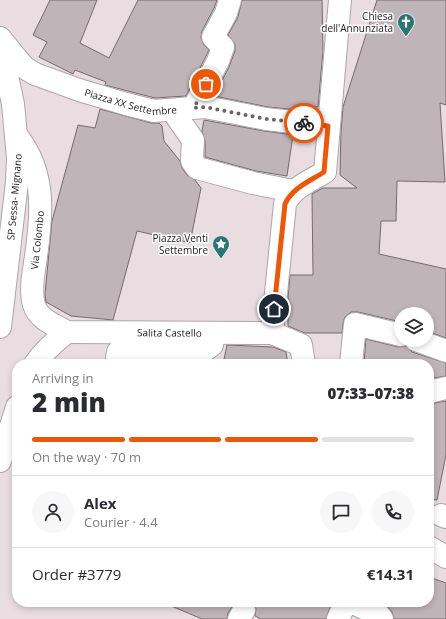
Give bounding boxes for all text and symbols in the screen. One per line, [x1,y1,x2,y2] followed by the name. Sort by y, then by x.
[321,9,393,35] place label: Chiesa dell'Annunziata
[396,12,416,37] church icon: Chiesa dell'Annunziata
[189,67,223,101] pin
[195,73,217,95] icon: bag
[83,85,178,118] street label: Piazza XX Settembre
[284,103,324,143] courier
[293,112,315,134] icon: bike
[3,153,25,241] street label: SP Sessa- Mignano
[27,210,47,270] street label: Via Colombo
[153,231,208,257] place label: Piazza Venti Settembre
[211,234,231,259] place icon: Piazza Venti Settembre
[257,292,291,326] pin
[263,298,285,320] icon: home
[394,307,434,347] map controls
[394,307,434,347] button: layers
[137,325,202,340] street label: Salita Castello
[32,369,94,387] text: Arriving in
[328,383,414,403] text: 07:33–07:38
[32,384,106,420] text: 2 min
[32,448,141,466] text: On the way · 70 m
[32,491,74,533] button: person
[320,491,362,533] button: chat
[372,491,414,533] button: phone
[84,493,116,513] text: Alex
[84,513,158,531] text: Courier · 4.4
[32,564,121,584] text: Order #3779
[367,564,414,584] text: €14.31

